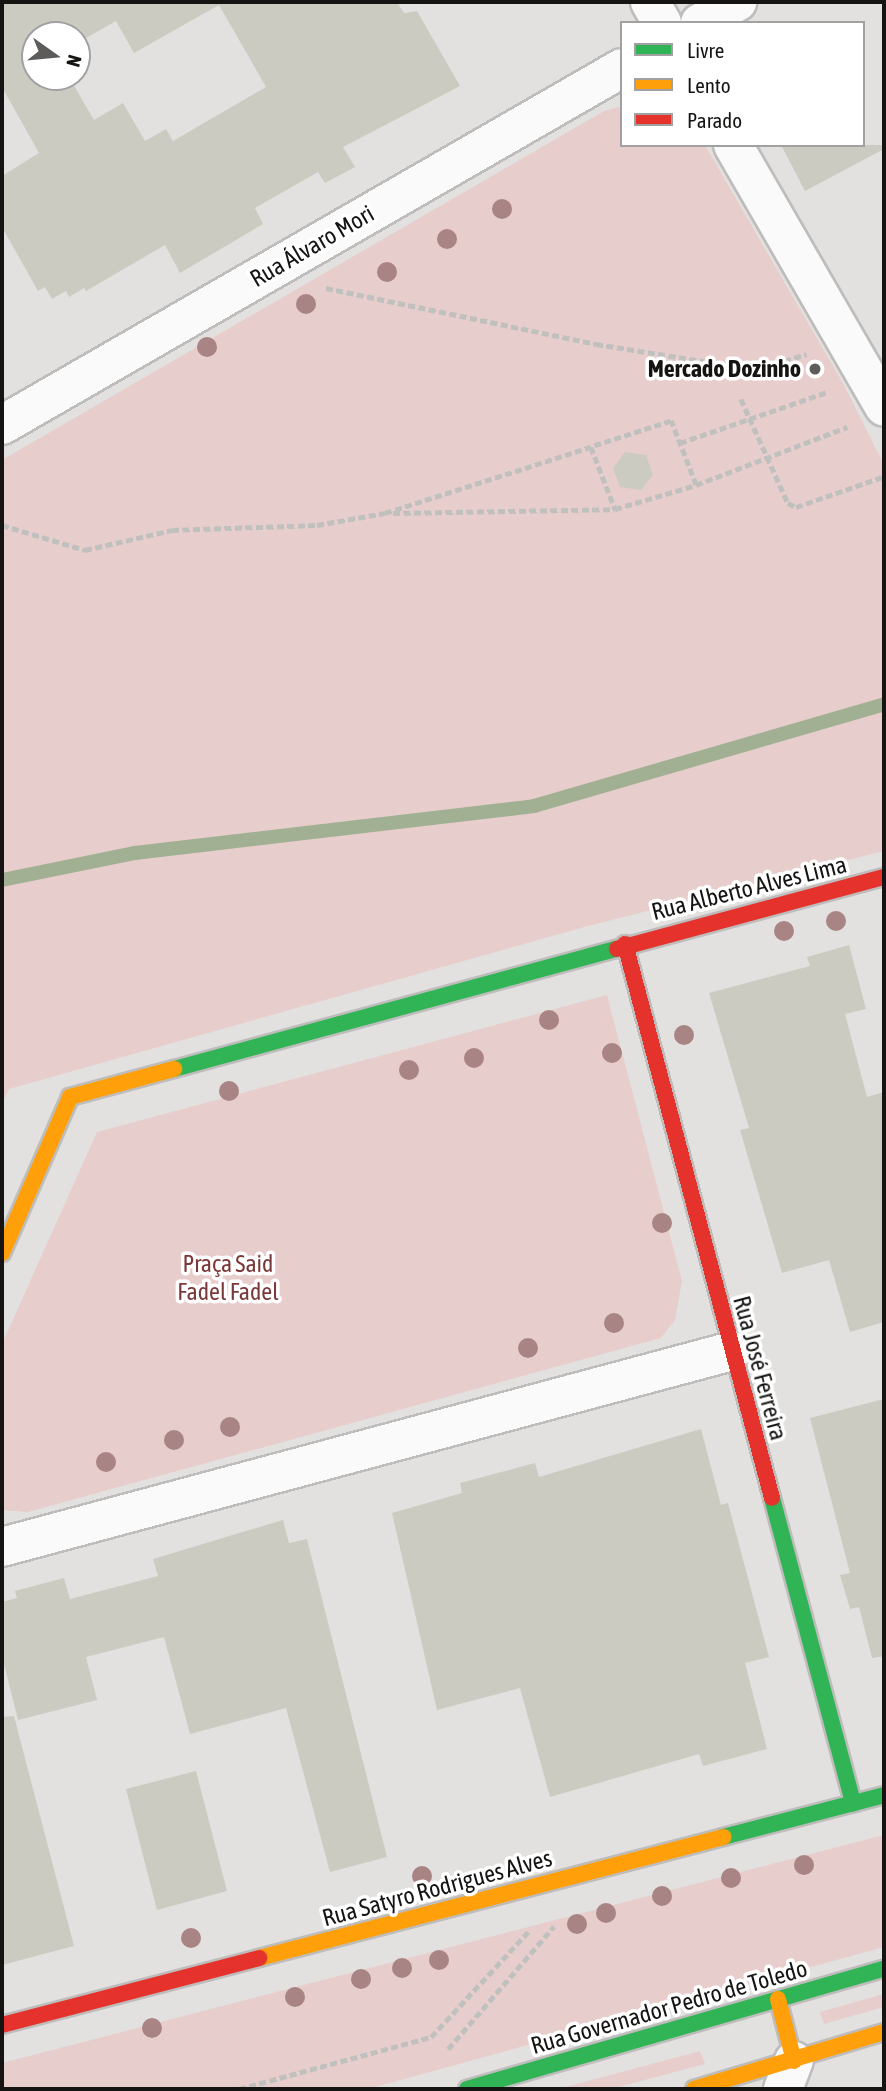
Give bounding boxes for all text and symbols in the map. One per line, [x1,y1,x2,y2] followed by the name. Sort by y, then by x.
[21,21,91,91] north arrow
[620,21,865,147] legend
[687,38,724,62] text: Livre
[62,53,86,69] text: N
[687,73,731,97] text: Lento
[687,108,742,132] text: Parado
[245,199,379,293] street label: Rua Álvaro Mori
[648,355,801,383] place label: Mercado Dozinho
[807,361,823,377] marker: Mercado Dozinho
[649,850,849,926] street label: Rua Alberto Alves Lima
[177,1250,279,1306] park label: Praça Said Fadel Fadel
[727,1293,793,1443] street label: Rua José Ferreira
[319,1843,555,1933] street label: Rua Satyro Rodrigues Alves
[528,1954,810,2060] street label: Rua Governador Pedro de Toledo

